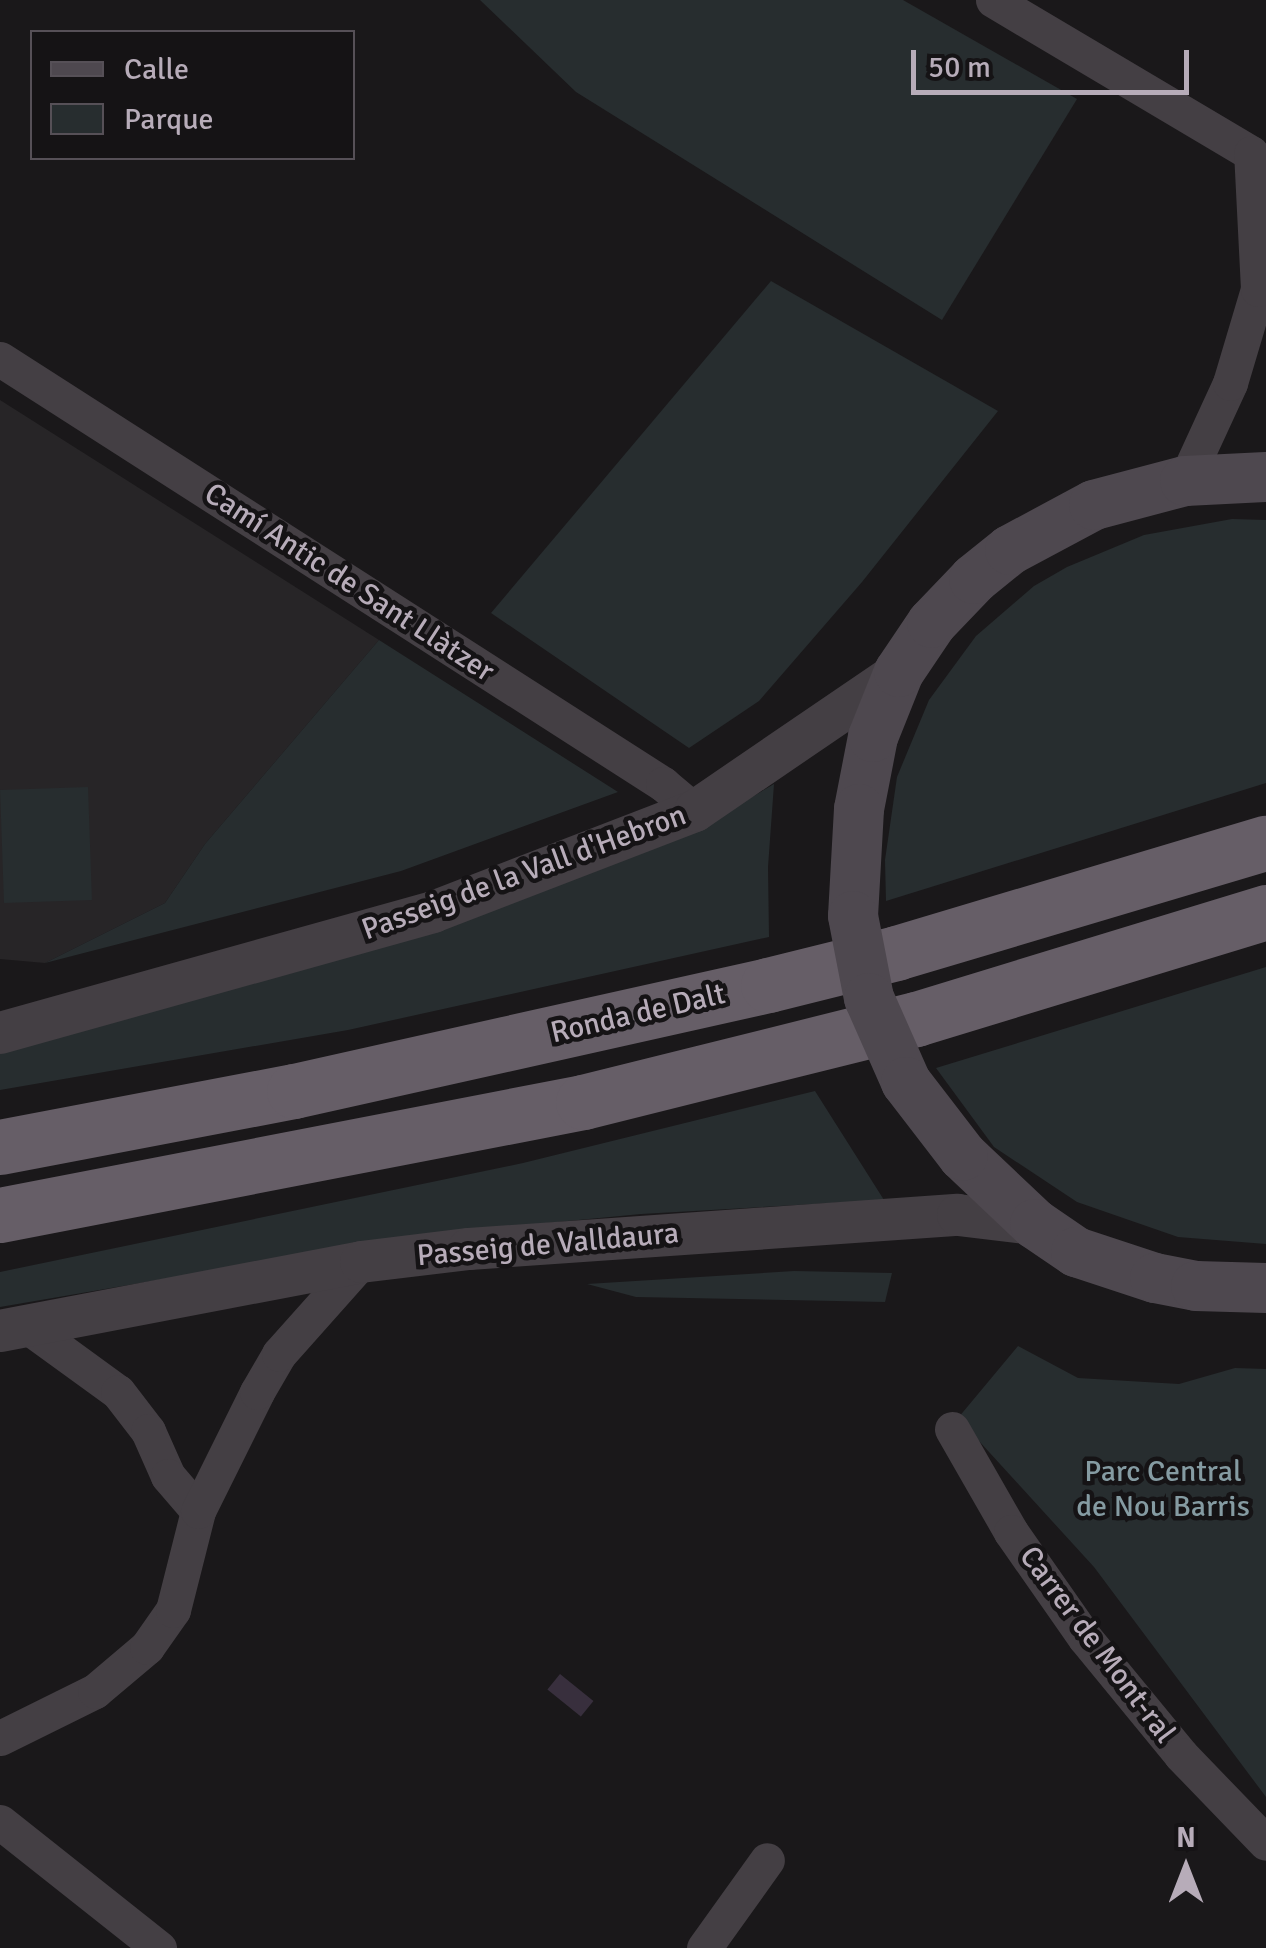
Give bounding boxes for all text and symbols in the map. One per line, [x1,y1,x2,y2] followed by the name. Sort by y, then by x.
[30,30,355,160] legend
[916,30,1194,92] scale bar
[928,49,991,86] text: 50 m
[124,51,189,88] text: Calle
[124,101,214,138] text: Parque
[197,476,501,690] street label: Camí Antic de Sant Llàtzer
[357,798,691,948] street label: Passeig de la Vall d'Hebron
[547,976,729,1052] street label: Ronda de Dalt
[416,1216,680,1274] street label: Passeig de Valldaura
[1076,1454,1250,1524] park label: Parc Central de Nou Barris
[1011,1540,1183,1750] street label: Carrer de Mont-ral
[1136,1818,1236,1918] north arrow
[1176,1821,1196,1855] text: N

